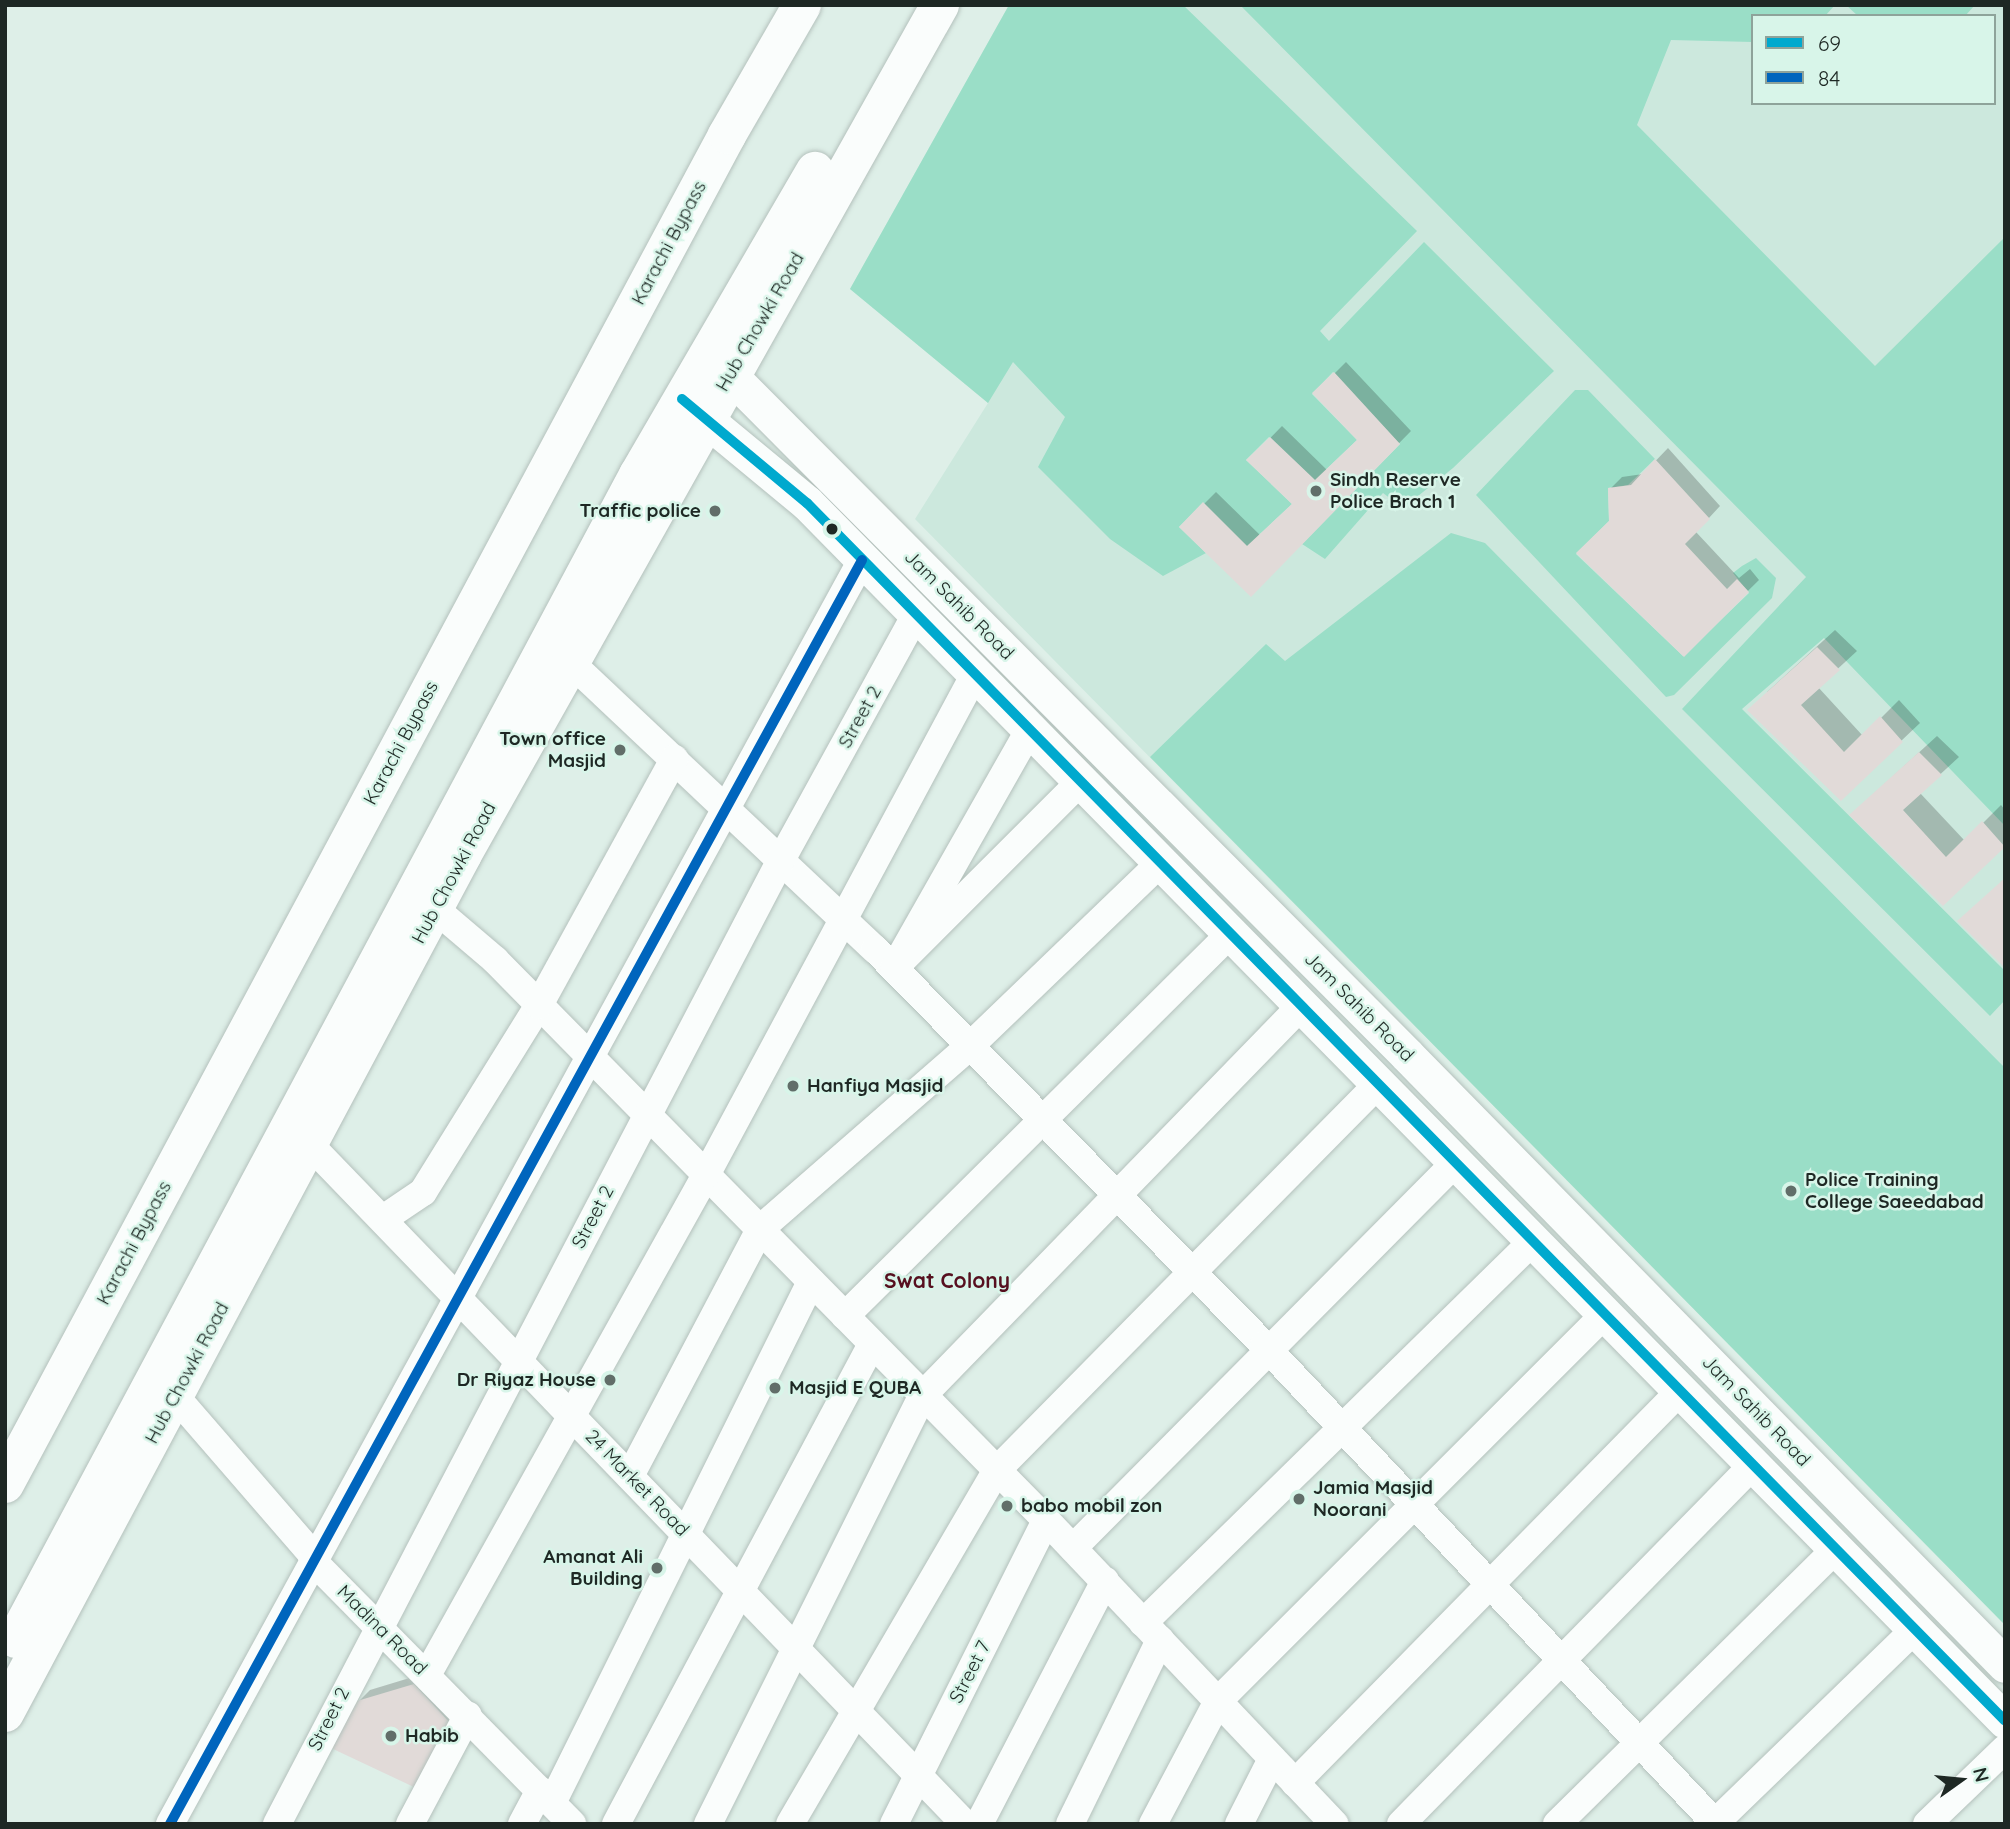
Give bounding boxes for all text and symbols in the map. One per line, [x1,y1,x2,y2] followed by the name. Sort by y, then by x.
[1751,14,1996,105] legend
[1818,30,1841,56] text: 69
[1818,65,1840,91] text: 84
[627,177,711,309] street label: Karachi Bypass
[711,248,809,396] street label: Hub Chowki Road
[1330,469,1461,513] place label: Sindh Reserve Police Brach 1
[1308,483,1324,499] marker: Sindh Reserve Police Brach 1
[580,500,701,522] place label: Traffic police
[707,503,723,519] marker: Traffic police
[825,522,839,536] unlabelled marker
[899,545,1019,665] street label: Jam Sahib Road
[359,677,443,809] street label: Karachi Bypass
[834,682,886,752] street label: Street 2
[499,728,606,772] place label: Town office Masjid
[612,742,628,758] marker: Town office Masjid
[407,798,501,948] street label: Hub Chowki Road
[1299,947,1419,1067] street label: Jam Sahib Road
[807,1075,943,1097] place label: Hanfiya Masjid
[785,1078,801,1094] marker: Hanfiya Masjid
[1805,1169,1984,1213] place label: Police Training College Saeedabad
[92,1177,176,1309] street label: Karachi Bypass
[567,1182,619,1252] street label: Street 2
[1783,1183,1799,1199] marker: Police Training College Saeedabad
[884,1267,1010,1293] district label: Swat Colony
[140,1298,234,1448] street label: Hub Chowki Road
[1697,1351,1815,1471] street label: Jam Sahib Road
[457,1369,596,1391] place label: Dr Riyaz House
[602,1372,618,1388] marker: Dr Riyaz House
[789,1377,921,1399] place label: Masjid E QUBA
[767,1380,783,1396] marker: Masjid E QUBA
[580,1425,694,1541] street label: 24 Market Road
[1313,1477,1433,1521] place label: Jamia Masjid Noorani
[1291,1491,1307,1507] marker: Jamia Masjid Noorani
[1021,1495,1162,1517] place label: babo mobil zon
[999,1498,1015,1514] marker: babo mobil zon
[543,1546,643,1590] place label: Amanat Ali Building
[649,1560,665,1576] marker: Amanat Ali Building
[332,1580,432,1680] street label: Madina Road
[945,1637,995,1707] street label: Street 7
[303,1684,355,1754] street label: Street 2
[405,1725,459,1747] place label: Habib
[383,1728,399,1744] marker: Habib
[1926,1745,1996,1815] north arrow
[1968,1765,1995,1784] text: N

